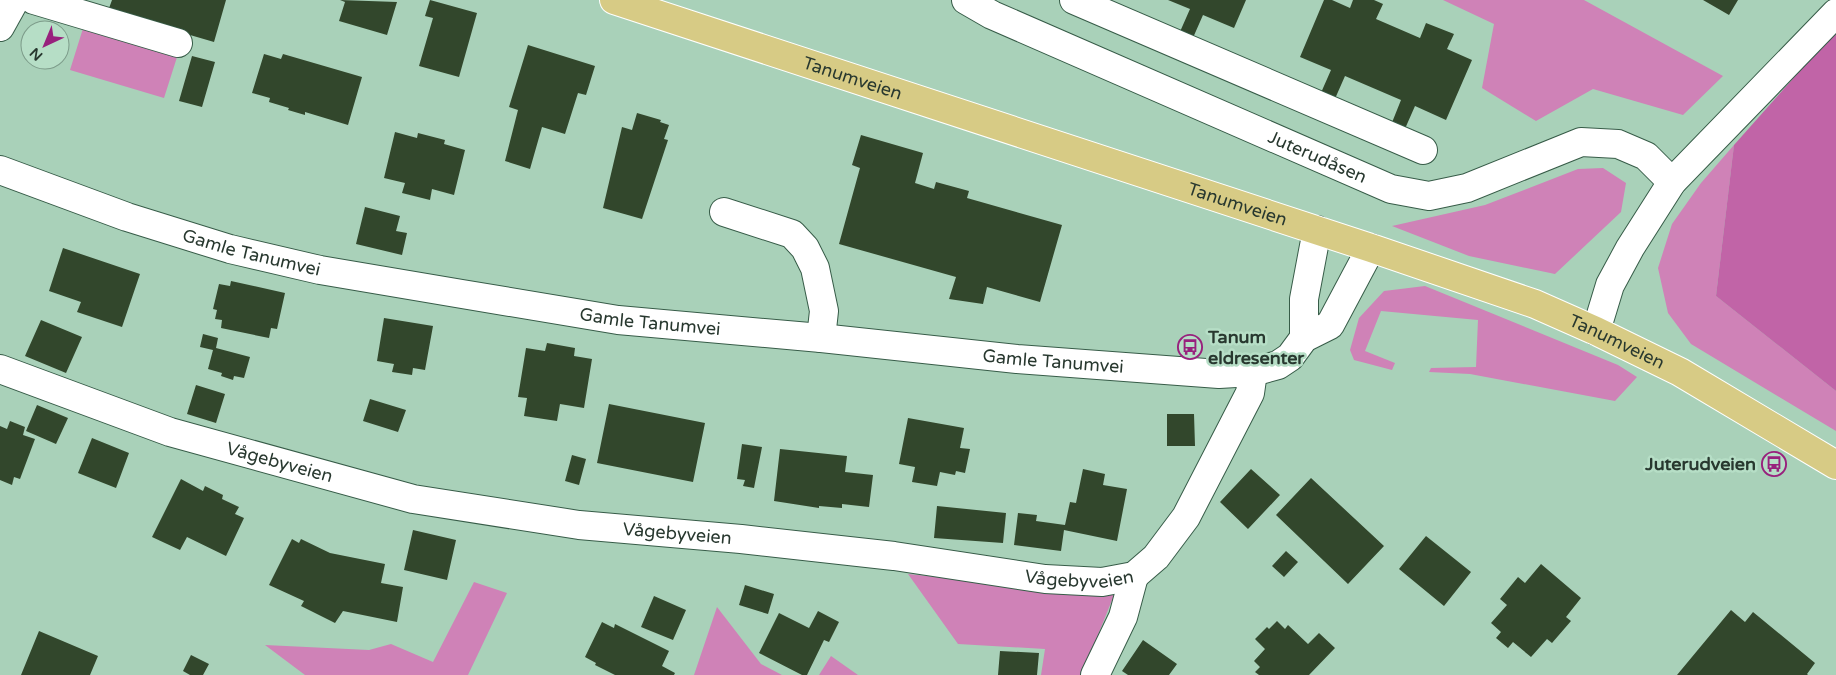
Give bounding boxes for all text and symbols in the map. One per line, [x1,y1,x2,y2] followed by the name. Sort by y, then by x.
[20,20,70,70] north arrow
[26,44,46,64] text: N
[800,52,905,105] street label: Tanumveien
[1265,126,1370,188] street label: Juterudåsen
[1185,178,1290,231] street label: Tanumveien
[180,224,323,281] street label: Gamle Tanumvei
[578,303,722,340] street label: Gamle Tanumvei
[1566,310,1668,374] street label: Tanumveien
[1207,326,1305,369] place label: Tanum eldresenter
[1177,334,1203,360] bus stop icon: Tanum eldresenter
[981,344,1125,378] street label: Gamle Tanumvei
[224,437,335,487] street label: Vågebyveien
[1761,451,1787,477] bus stop icon: Juterudveien
[1644,453,1756,475] place label: Juterudveien
[622,518,733,549] street label: Vågebyveien
[1023,565,1135,594] street label: Vågebyveien

